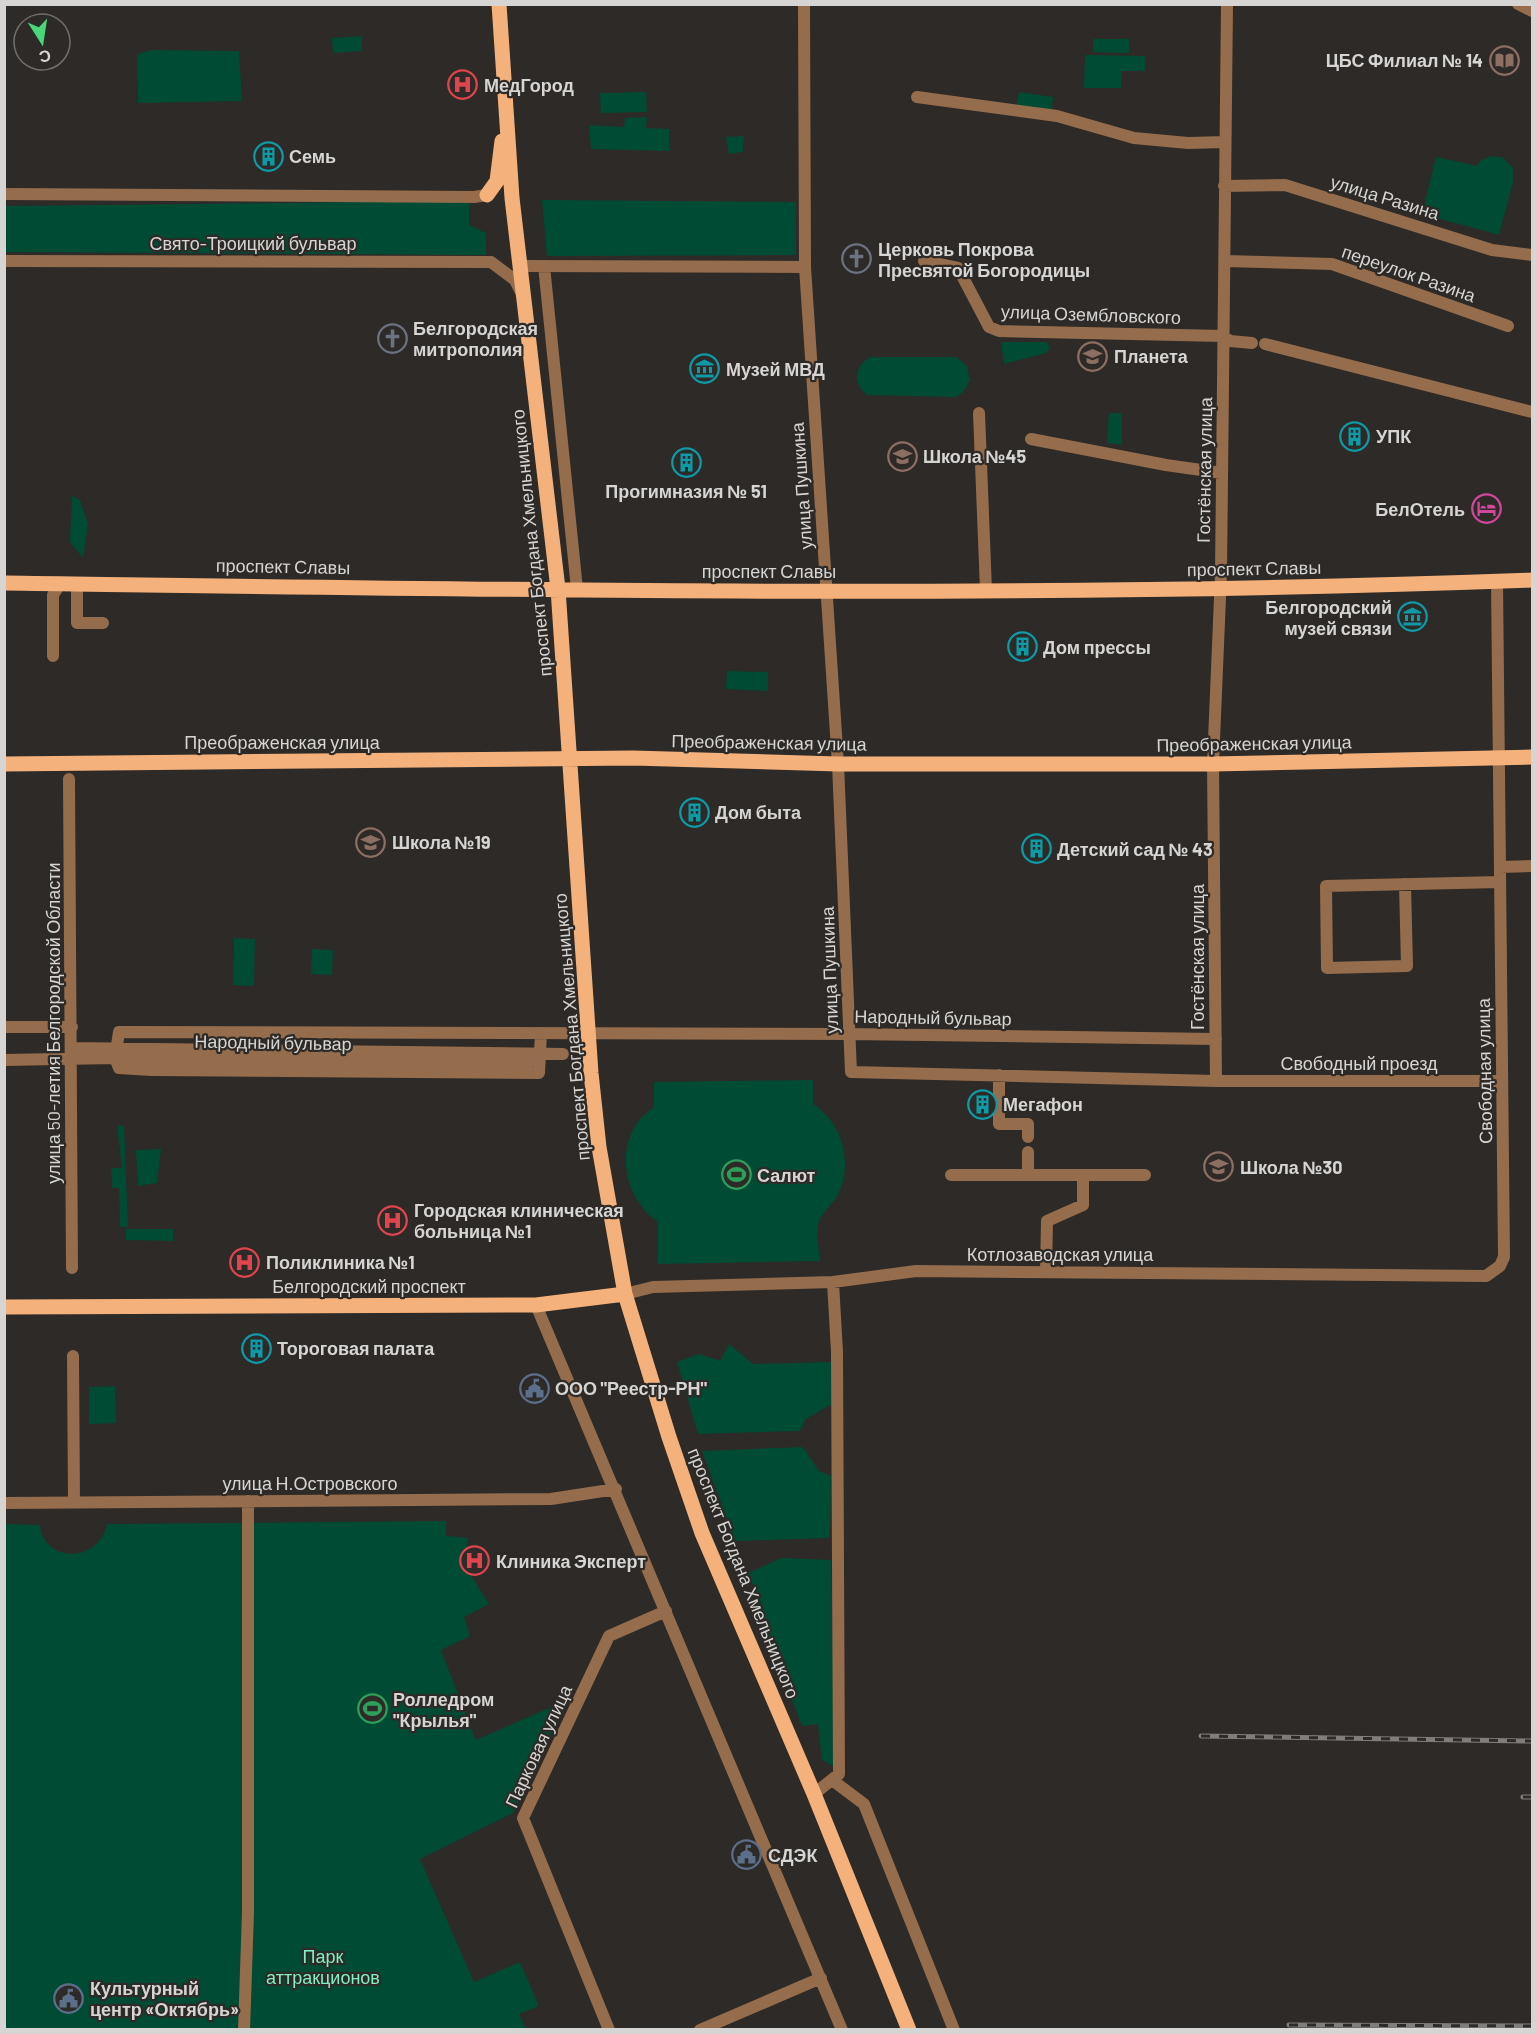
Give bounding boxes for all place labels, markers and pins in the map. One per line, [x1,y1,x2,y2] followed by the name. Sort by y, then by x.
[1488,44,1520,76] library icon: ЦБС Филиал № 14
[1326,49,1483,71] place label: ЦБС Филиал № 14
[447,69,479,101] hospital icon: МедГород
[484,74,574,96] place label: МедГород
[252,140,284,172] building icon: Семь
[289,145,336,167] place label: Семь
[878,238,1090,281] place label: Церковь Покрова Пресвятой Богородицы
[841,243,873,275] church icon: Церковь Покрова Пресвятой Богородицы
[413,317,538,360] place label: Белгородская митрополия
[376,322,408,354] church icon: Белгородская митрополия
[1077,340,1109,372] school or university icon: Планета
[1114,345,1189,367] place label: Планета
[689,353,721,385] museum icon: Музей МВД
[726,358,825,380] place label: Музей МВД
[1339,420,1371,452] building icon: УПК
[1376,425,1412,447] place label: УПК
[886,440,918,472] school or university icon: Школа №45
[923,445,1026,467] place label: Школа №45
[670,446,702,478] building icon: Прогимназия № 51
[605,480,767,502] place label: Прогимназия № 51
[1470,493,1502,525] hotel icon: БелОтель
[1375,498,1465,520] place label: БелОтель
[1265,596,1392,639] place label: Белгородский музей связи
[1397,601,1429,633] museum icon: Белгородский музей связи
[1006,631,1038,663] building icon: Дом прессы
[1043,636,1151,658] place label: Дом прессы
[678,796,710,828] building icon: Дом быта
[715,801,802,823] place label: Дом быта
[355,826,387,858] school or university icon: Школа №19
[392,831,490,853] place label: Школа №19
[1020,833,1052,865] building icon: Детский сад № 43
[1057,838,1213,860] place label: Детский сад № 43
[966,1088,998,1120] building icon: Мегафон
[1003,1093,1083,1115] place label: Мегафон
[1203,1151,1235,1183] school or university icon: Школа №30
[1240,1156,1343,1178] place label: Школа №30
[720,1159,752,1191] sports icon: Салют
[757,1164,816,1186] place label: Салют
[414,1199,624,1242] place label: Городская клиническая больница №1
[377,1204,409,1236] hospital icon: Городская клиническая больница №1
[229,1246,261,1278] hospital icon: Поликлиника №1
[266,1251,415,1273] place label: Поликлиника №1
[240,1332,272,1364] building icon: Тороговая палата
[277,1337,435,1359] place label: Тороговая палата
[518,1372,550,1404] public building icon: ООО "Реестр-РН"
[555,1377,708,1399] place label: ООО "Реестр-РН"
[459,1545,491,1577] hospital icon: Клиника Эксперт
[496,1550,646,1572] place label: Клиника Эксперт
[393,1688,494,1731] place label: Ролледром "Крылья"
[356,1693,388,1725] sports icon: Ролледром "Крылья"
[731,1839,763,1871] public building icon: СДЭК
[768,1844,818,1866] place label: СДЭК
[90,1977,239,2020] place label: Культурный центр «Октябрь»
[53,1982,85,2014] public building icon: Культурный центр «Октябрь»

